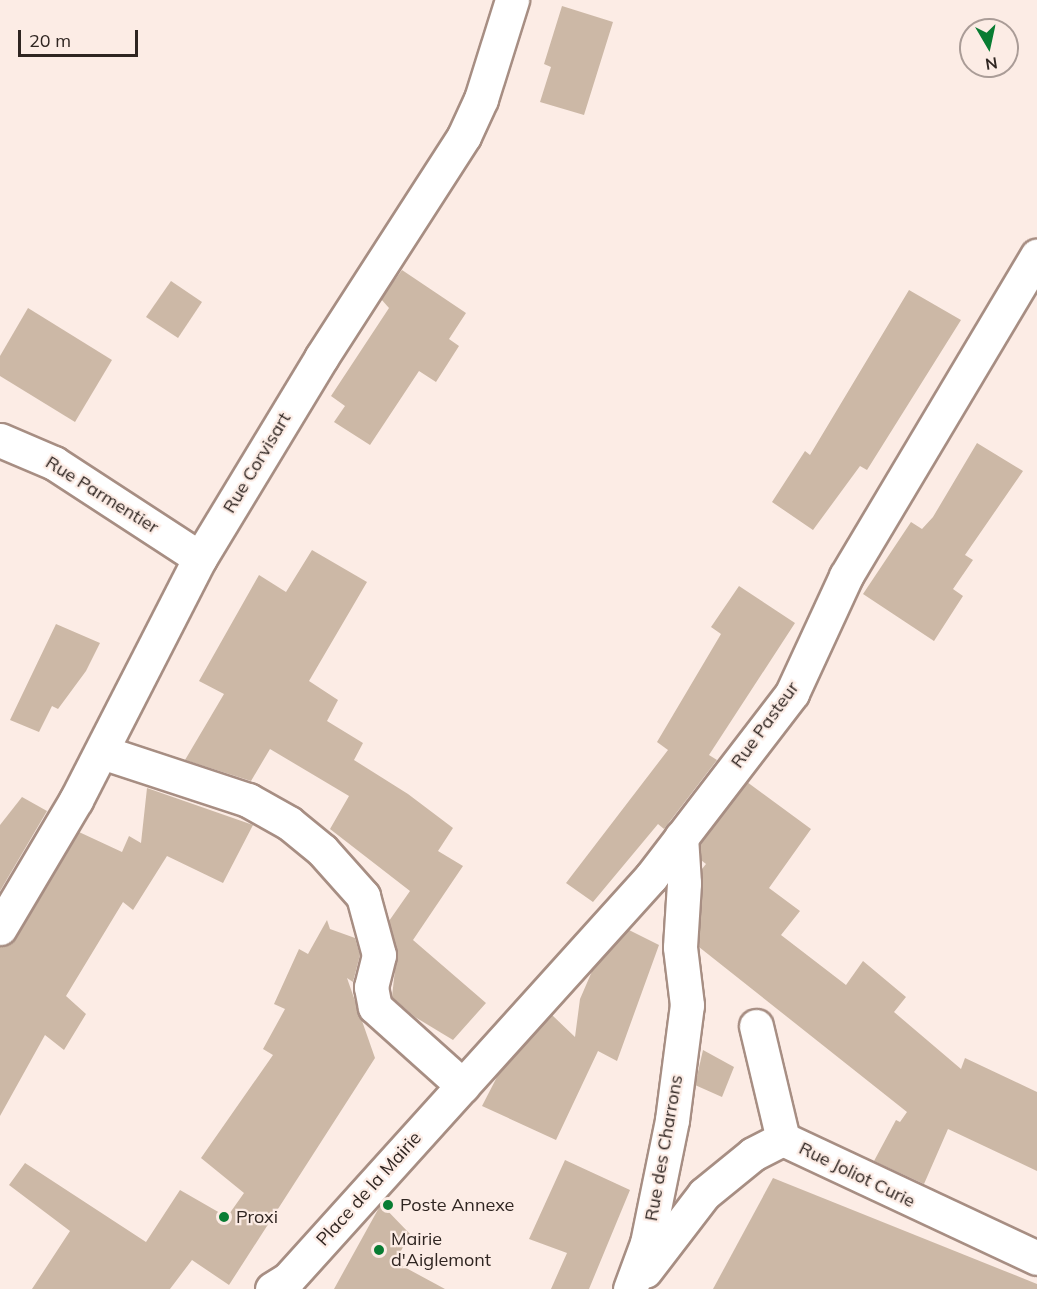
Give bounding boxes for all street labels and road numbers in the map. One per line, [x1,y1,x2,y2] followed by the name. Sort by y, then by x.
[219,409,295,517] street label: Rue Corvisart
[42,452,162,538] street label: Rue Parmentier
[727,678,803,772] street label: Rue Pasteur
[641,1073,687,1223] street label: Rue des Charrons
[312,1127,426,1251] street label: Place de la Mairie
[795,1138,919,1212] street label: Rue Joliot Curie

